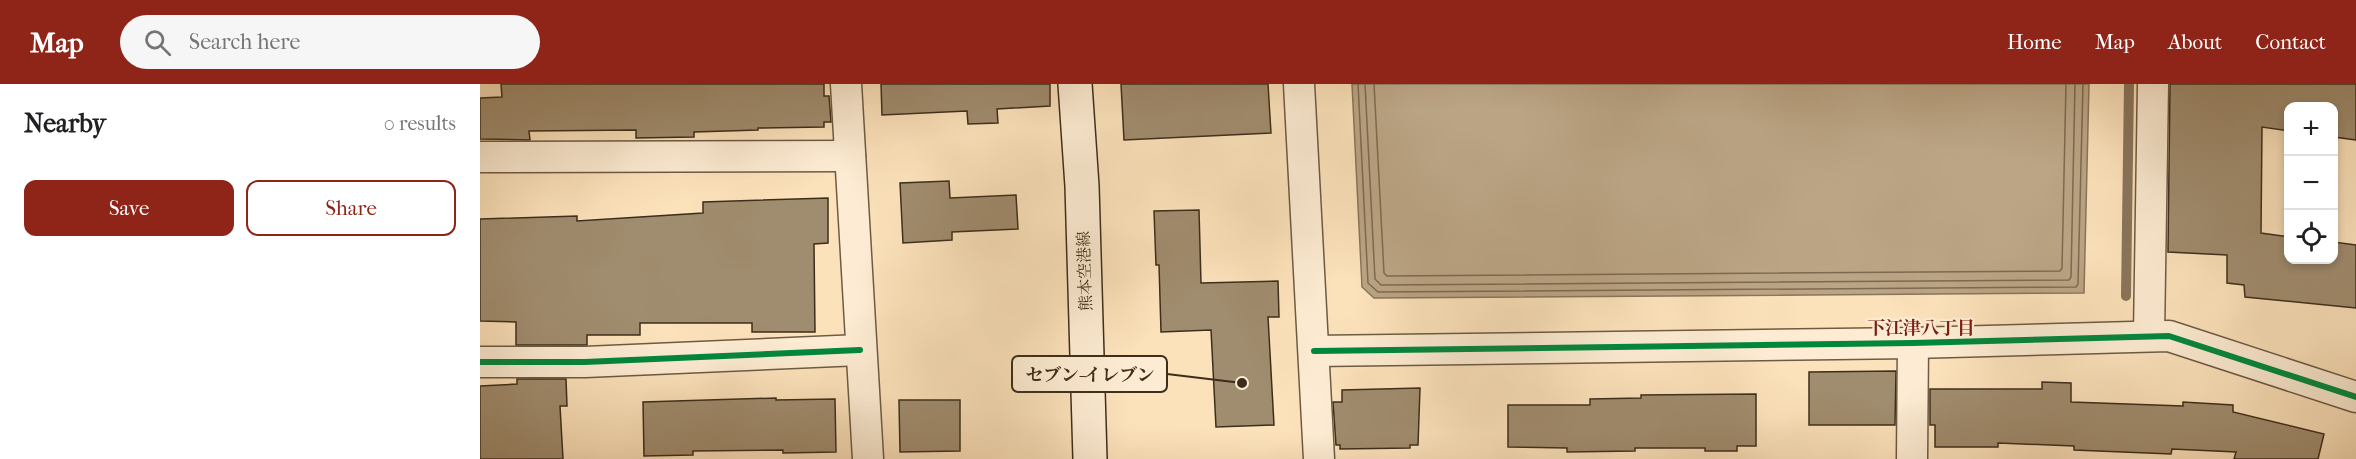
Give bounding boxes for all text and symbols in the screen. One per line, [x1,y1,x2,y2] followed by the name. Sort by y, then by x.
[120,15,540,69] search box
[30,26,84,59] text: Map
[141,26,174,59] icon: search
[189,29,300,55] text: Search here
[2007,30,2062,54] text: Home
[2095,30,2135,54] text: Map
[2168,30,2222,54] text: About
[2255,30,2326,54] text: Contact
[2284,102,2338,264] map controls
[2284,102,2338,156] button: +
[24,108,106,139] text: Nearby
[384,112,456,135] text: 0 results
[2284,156,2338,210] button: −
[24,180,234,236] button: Save
[246,180,456,236] button: Share
[2284,210,2338,264] button: locate
[1074,231,1095,311] street label: 熊本空港線
[1867,318,1975,339] district label: 下江津八丁目
[1012,356,1167,392] callout: セブン-イレブン
[1025,365,1155,386] text: セブン-イレブン

